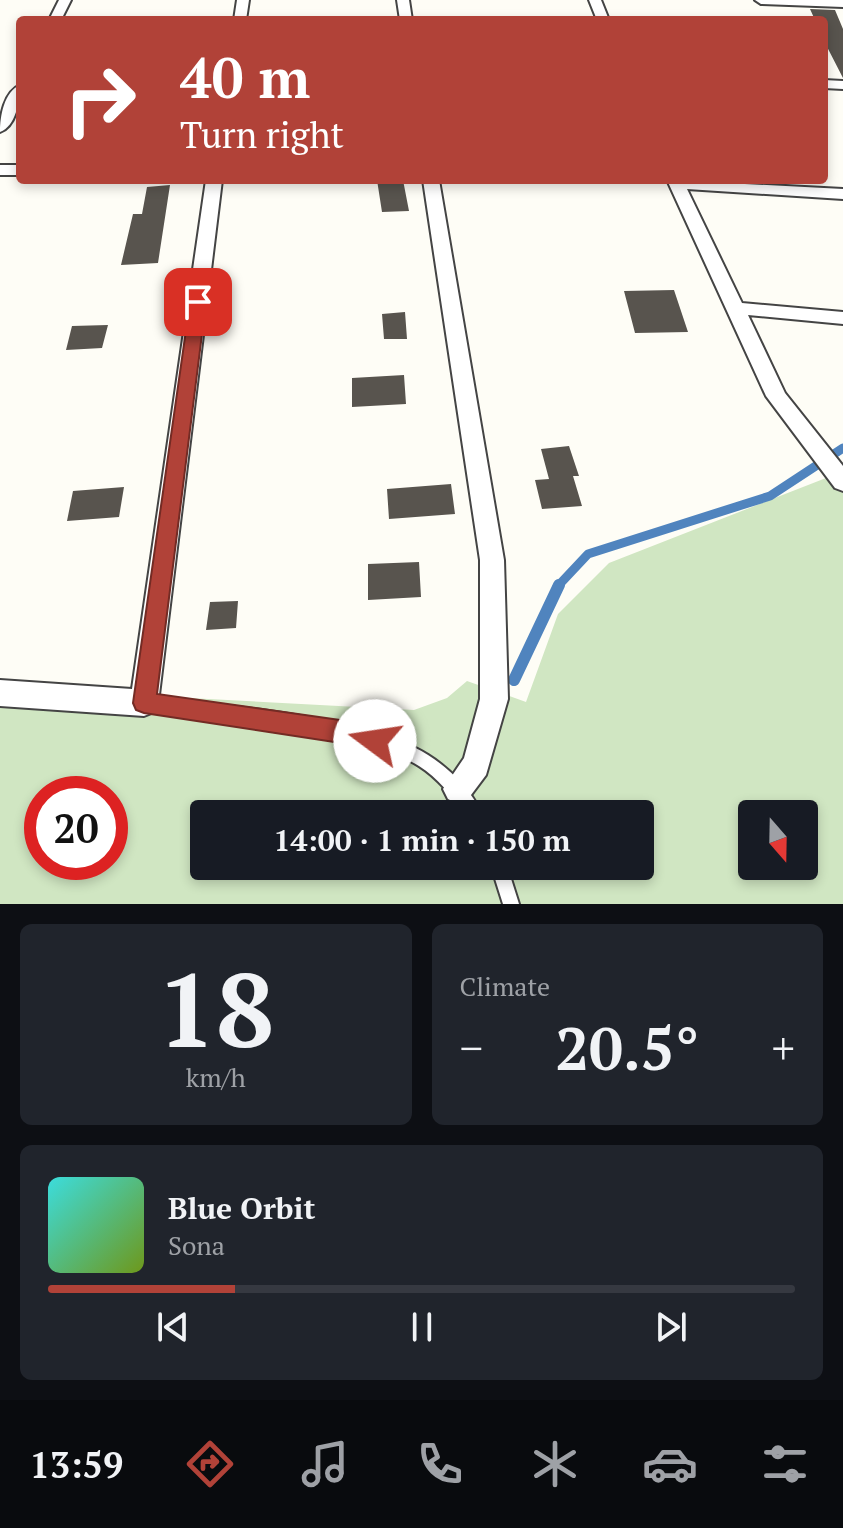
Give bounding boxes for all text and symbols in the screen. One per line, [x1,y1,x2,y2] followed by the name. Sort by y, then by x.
[180,40,310,114] text: 40 m
[48,48,152,152] icon: right
[180,111,344,158] text: Turn right
[164,268,232,336] pin
[176,280,220,324] icon: arrive
[333,699,417,783] position arrow
[24,776,128,880] speed limit sign: 20
[738,800,818,880] north arrow
[738,800,818,880] map controls
[274,820,570,860] text: 14:00 · 1 min · 150 m
[157,939,275,1077] text: 18
[460,969,550,1003] text: Climate
[555,1008,699,1087] text: 20.5°
[460,1018,483,1077] text: −
[772,1018,795,1077] text: +
[186,1060,246,1094] text: km/h
[168,1188,315,1228] text: Blue Orbit
[168,1228,225,1262] text: Sona
[151,1305,195,1349] icon: previous
[400,1305,444,1349] icon: pause
[649,1305,693,1349] icon: next
[182,1436,238,1492] icon: directions
[297,1436,353,1492] icon: music
[412,1436,468,1492] icon: phone
[527,1436,583,1492] icon: climate
[642,1436,698,1492] icon: car
[757,1436,813,1492] icon: filters
[30,1441,123,1488] text: 13:59

